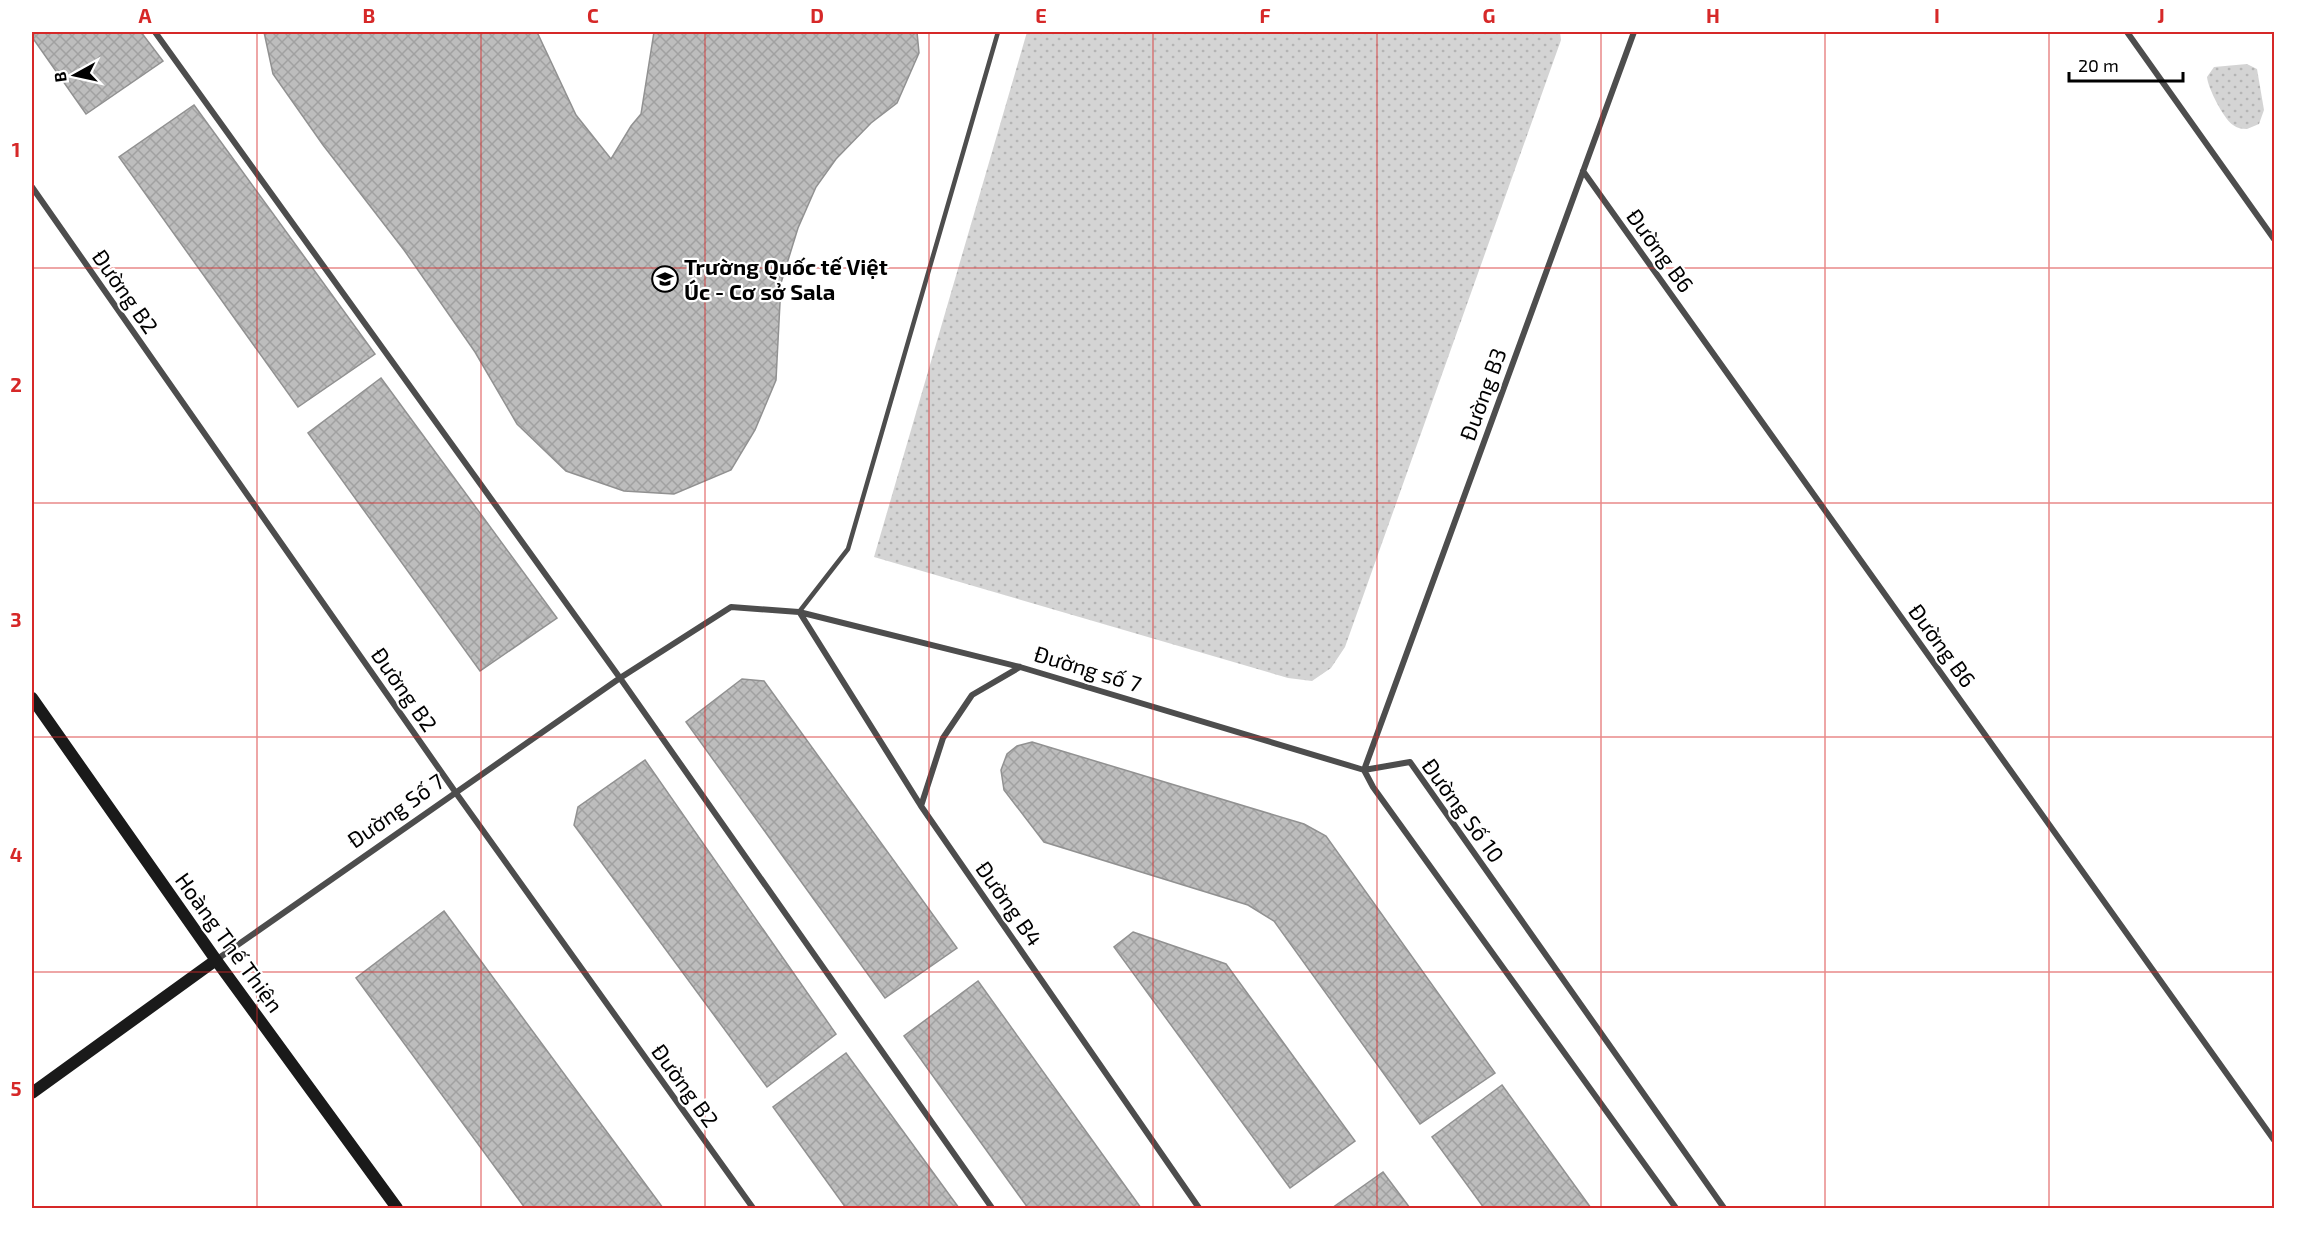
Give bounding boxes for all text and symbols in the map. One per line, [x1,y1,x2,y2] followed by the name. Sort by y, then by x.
[138,3,152,27] text: A
[363,3,375,27] text: B
[587,3,599,27] text: C
[810,3,824,27] text: D
[1035,3,1047,27] text: E
[1259,3,1271,27] text: F
[1483,3,1495,27] text: G
[1706,3,1720,27] text: H
[1934,3,1940,27] text: I
[2157,3,2165,27] text: J
[45,45,105,105] north arrow
[2069,45,2183,83] scale bar
[2078,54,2119,76] text: 20 m
[50,71,70,84] text: B
[12,137,20,161] text: 1
[1622,203,1700,297] street label: Đường B6
[88,244,164,338] street label: Đường B2
[684,253,888,304] place label: Trường Quốc tế Việt Úc - Cơ sở Sala
[650,264,680,294] school or university icon: Trường Quốc tế Việt Úc - Cơ sở Sala
[1453,344,1511,444] street label: Đường B3
[10,372,22,396] text: 2
[1904,598,1982,692] street label: Đường B6
[10,607,22,631] text: 3
[1031,639,1145,697] street label: Đường số 7
[367,642,443,736] street label: Đường B2
[1418,753,1510,867] street label: Đường Số 10
[342,767,448,853] street label: Đường Số 7
[10,842,23,866] text: 4
[971,856,1049,950] street label: Đường B4
[171,867,289,1017] street label: Hoàng Thế Thiện
[647,1038,725,1132] street label: Đường B2
[10,1076,22,1100] text: 5

